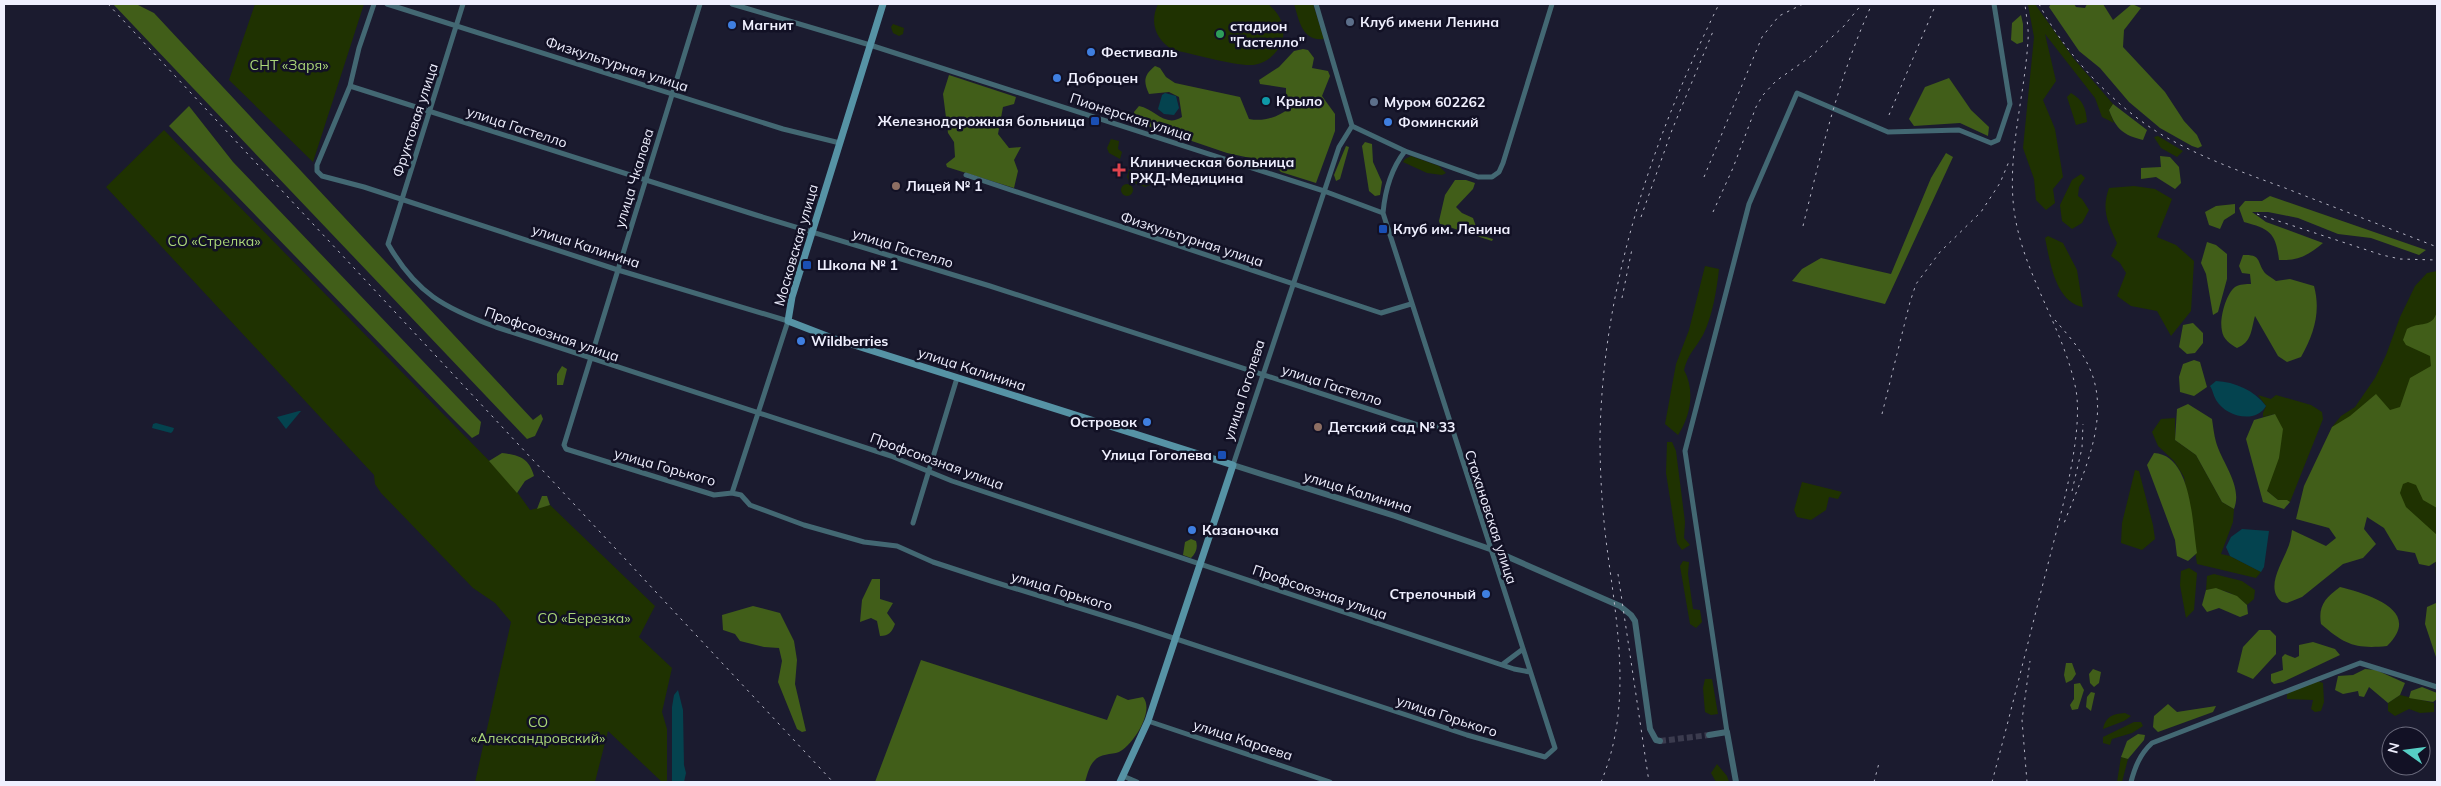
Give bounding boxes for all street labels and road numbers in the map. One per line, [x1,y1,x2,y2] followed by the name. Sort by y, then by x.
[543,32,691,96] street label: Физкультурная улица
[388,61,442,179] street label: Фруктовая улица
[1068,89,1194,145] street label: Пионерская улица
[464,102,570,152] street label: улица Гастелло
[610,126,658,230] street label: улица Чкалова
[770,182,822,308] street label: Московская улица
[1118,207,1266,271] street label: Физкультурная улица
[530,220,642,272] street label: улица Калинина
[850,224,956,272] street label: улица Гастелло
[482,303,622,365] street label: Профсоюзная улица
[1219,337,1269,443] street label: улица Гоголева
[916,343,1028,395] street label: улица Калинина
[1279,360,1385,410] street label: улица Гастелло
[868,428,1006,494] street label: Профсоюзная улица
[612,444,718,490] street label: улица Горького
[1461,448,1521,586] street label: Стахановская улица
[1302,467,1414,517] street label: улица Калинина
[1250,561,1390,623] street label: Профсоюзная улица
[1009,567,1115,615] street label: улица Горького
[1394,691,1500,741] street label: улица Горького
[1191,715,1295,765] street label: улица Караева

